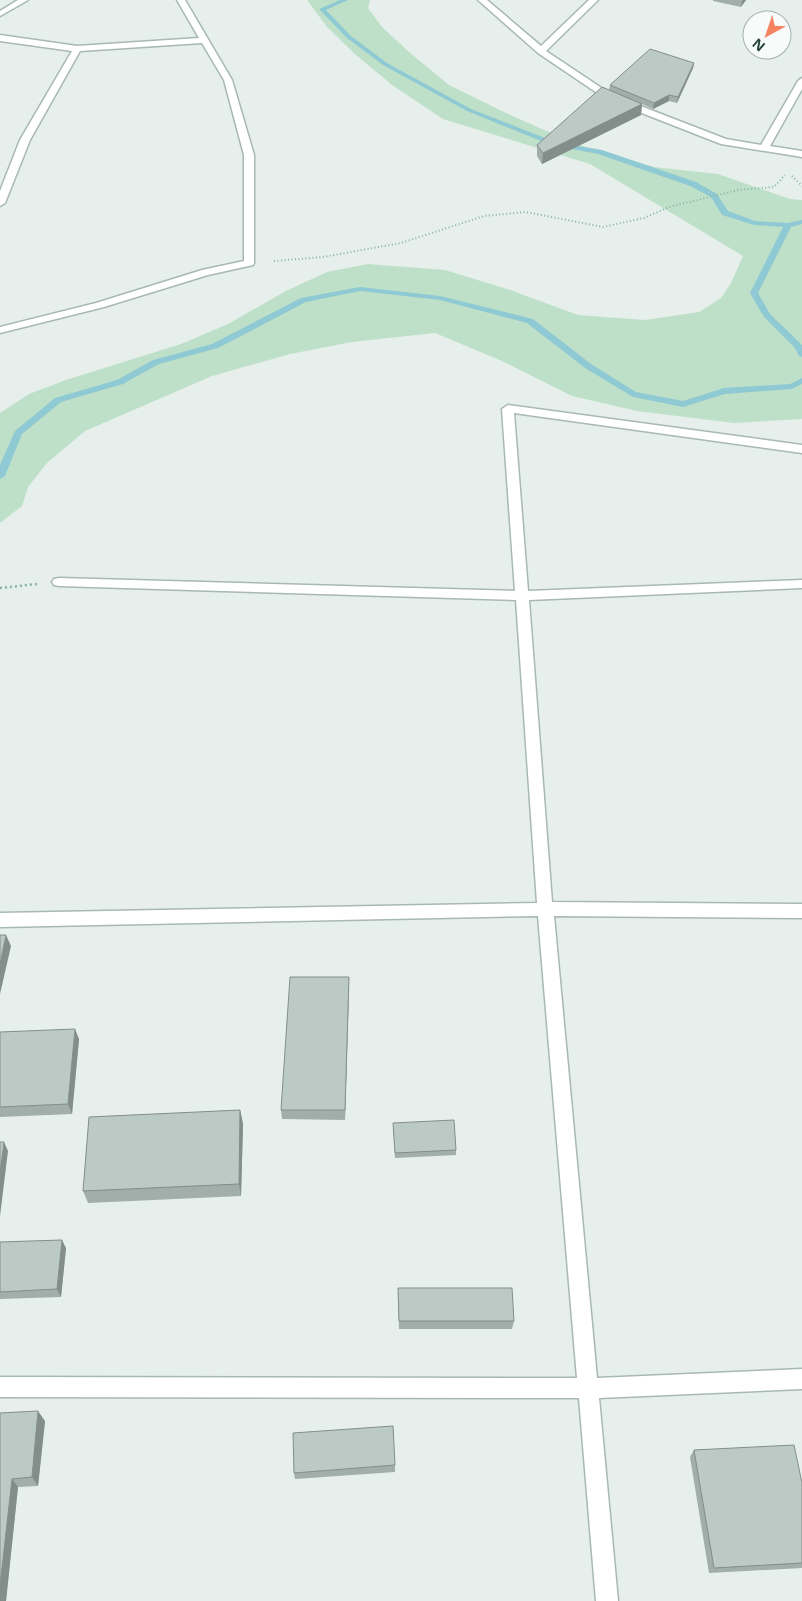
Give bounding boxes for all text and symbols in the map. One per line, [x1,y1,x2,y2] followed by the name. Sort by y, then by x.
[742,10,792,60] north arrow
[748,34,769,56] text: N

